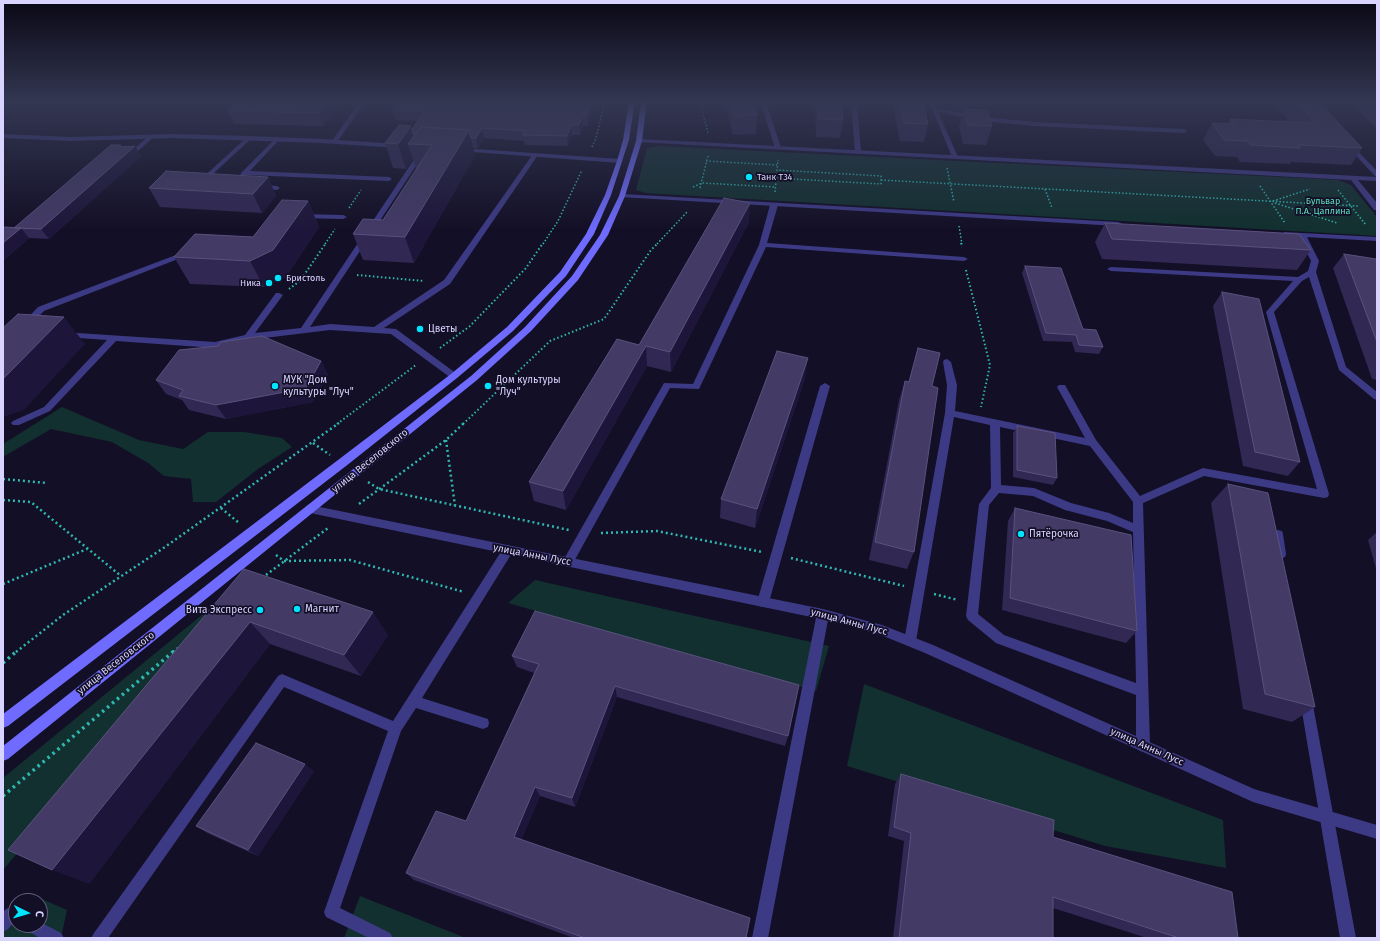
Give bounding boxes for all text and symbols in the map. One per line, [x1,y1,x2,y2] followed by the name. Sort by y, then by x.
[744,172,754,182] marker: Танк T34
[757,172,792,182] place label: Танк T34
[1295,196,1351,217] park label: Бульвар П.А. Цаплина
[273,273,283,283] marker: Бристоль
[286,273,325,283] place label: Бристоль
[240,278,261,288] place label: Ника
[264,278,274,288] marker: Ника
[428,323,457,335] place label: Цветы
[415,324,425,334] marker: Цветы
[283,374,354,398] place label: МУК "Дом культуры "Луч"
[496,374,561,398] place label: Дом культуры "Луч"
[270,381,280,391] marker: МУК "Дом культуры "Луч"
[483,381,493,391] marker: Дом культуры "Луч"
[329,427,411,495] street label: улица Веселовского
[1029,528,1079,540] place label: Пятёрочка
[1016,529,1026,539] marker: Пятёрочка
[492,542,572,568] street label: улица Анны Лусс
[305,603,339,615] place label: Магнит
[186,604,252,616] place label: Вита Экспресс
[292,604,302,614] marker: Магнит
[255,605,265,615] marker: Вита Экспресс
[809,606,889,638] street label: улица Анны Лусс
[75,629,157,697] street label: улица Веселовского
[1109,725,1185,769] street label: улица Анны Лусс
[8,893,48,933] north arrow
[33,910,46,918] text: С

